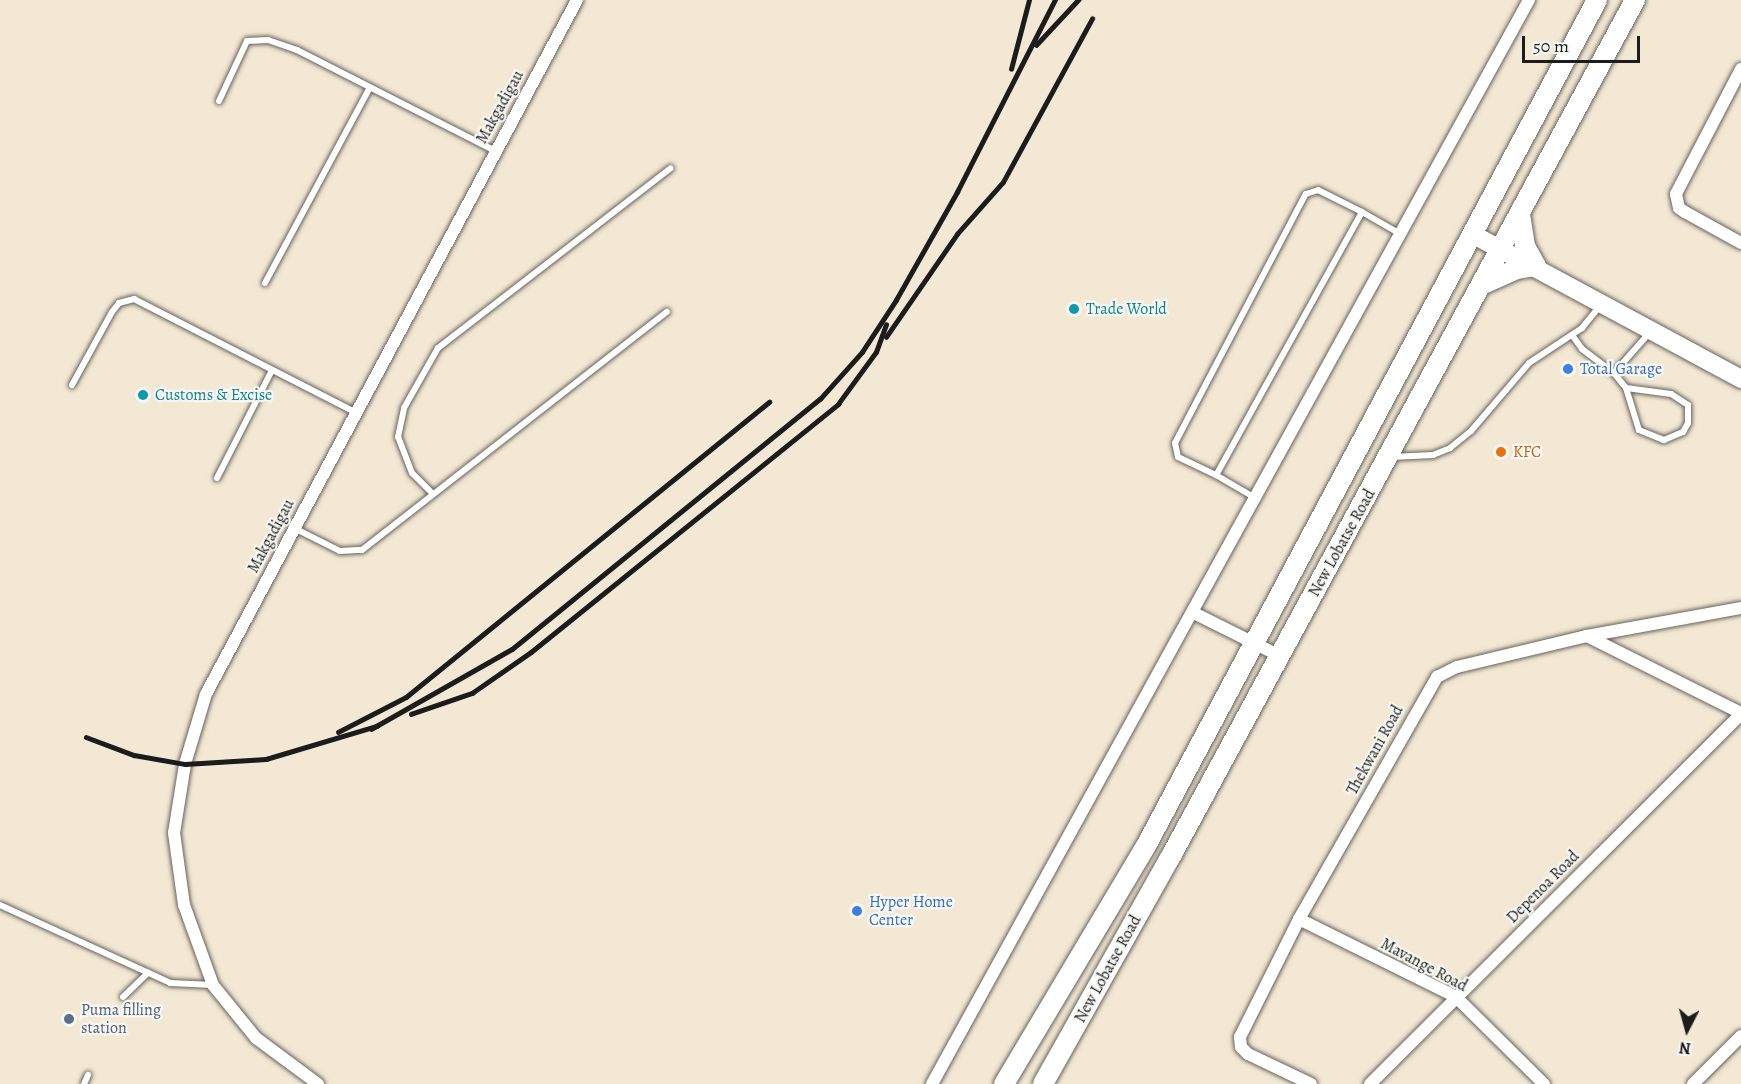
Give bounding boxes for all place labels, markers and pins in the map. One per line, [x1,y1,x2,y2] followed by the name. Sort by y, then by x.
[1086,299,1167,319] place label: Trade World
[1067,302,1081,316] marker: Trade World
[1580,359,1662,379] place label: Total Garage
[1561,362,1575,376] marker: Total Garage
[155,385,272,405] place label: Customs & Excise
[136,388,150,402] marker: Customs & Excise
[1513,442,1541,462] place label: KFC
[1494,445,1508,459] marker: KFC
[869,892,953,930] place label: Hyper Home Center
[850,904,864,918] marker: Hyper Home Center
[81,1000,161,1038] place label: Puma filling station
[62,1012,76,1026] marker: Puma filling station

